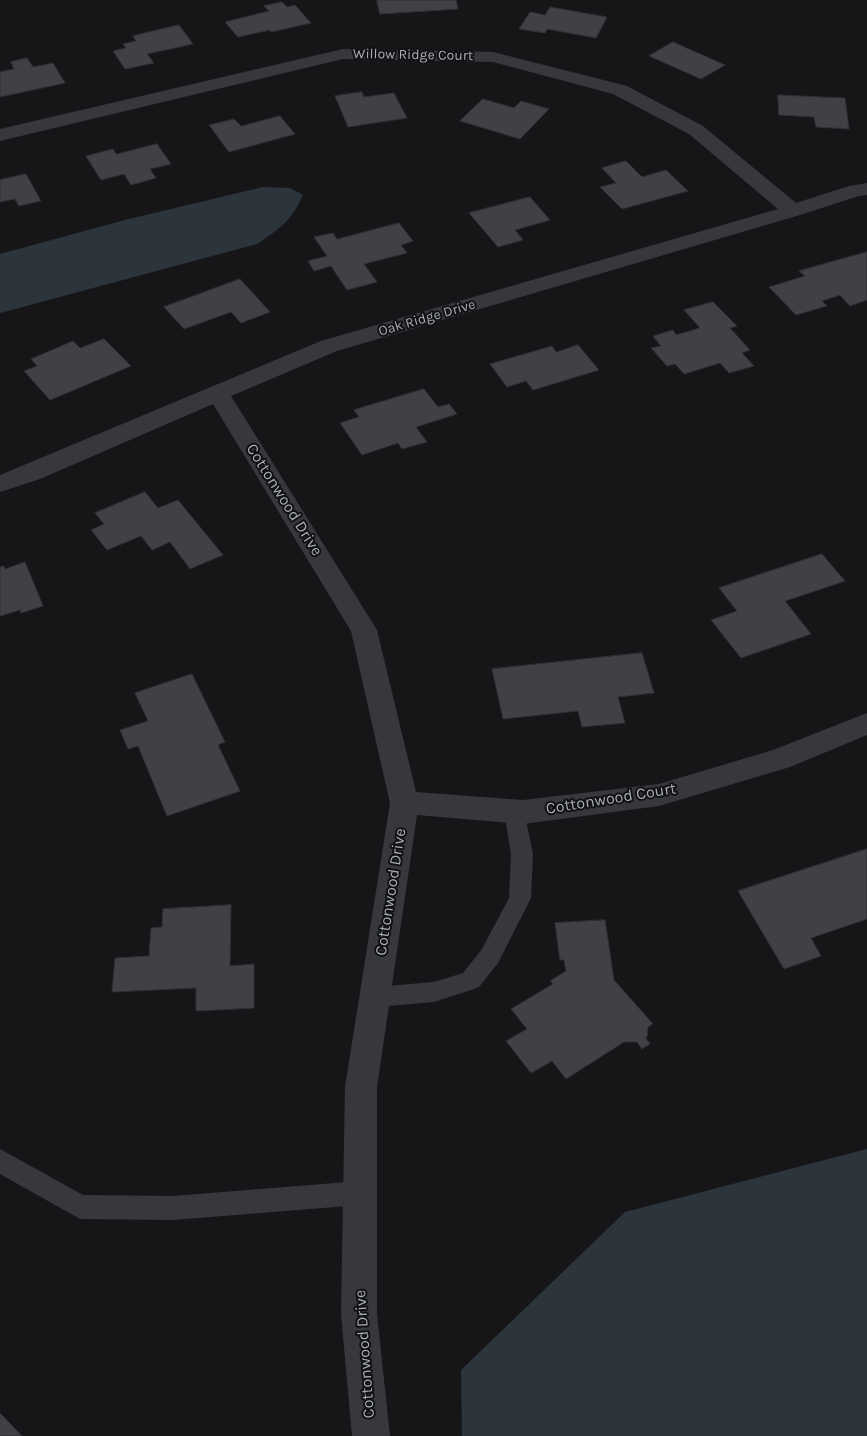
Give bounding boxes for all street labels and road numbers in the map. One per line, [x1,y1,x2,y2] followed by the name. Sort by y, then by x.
[353,46,473,64] street label: Willow Ridge Court
[377,296,477,340] street label: Oak Ridge Drive
[242,440,326,560] street label: Cottonwood Drive
[545,779,677,819] street label: Cottonwood Court
[371,827,411,957] street label: Cottonwood Drive
[351,1289,379,1419] street label: Cottonwood Drive

